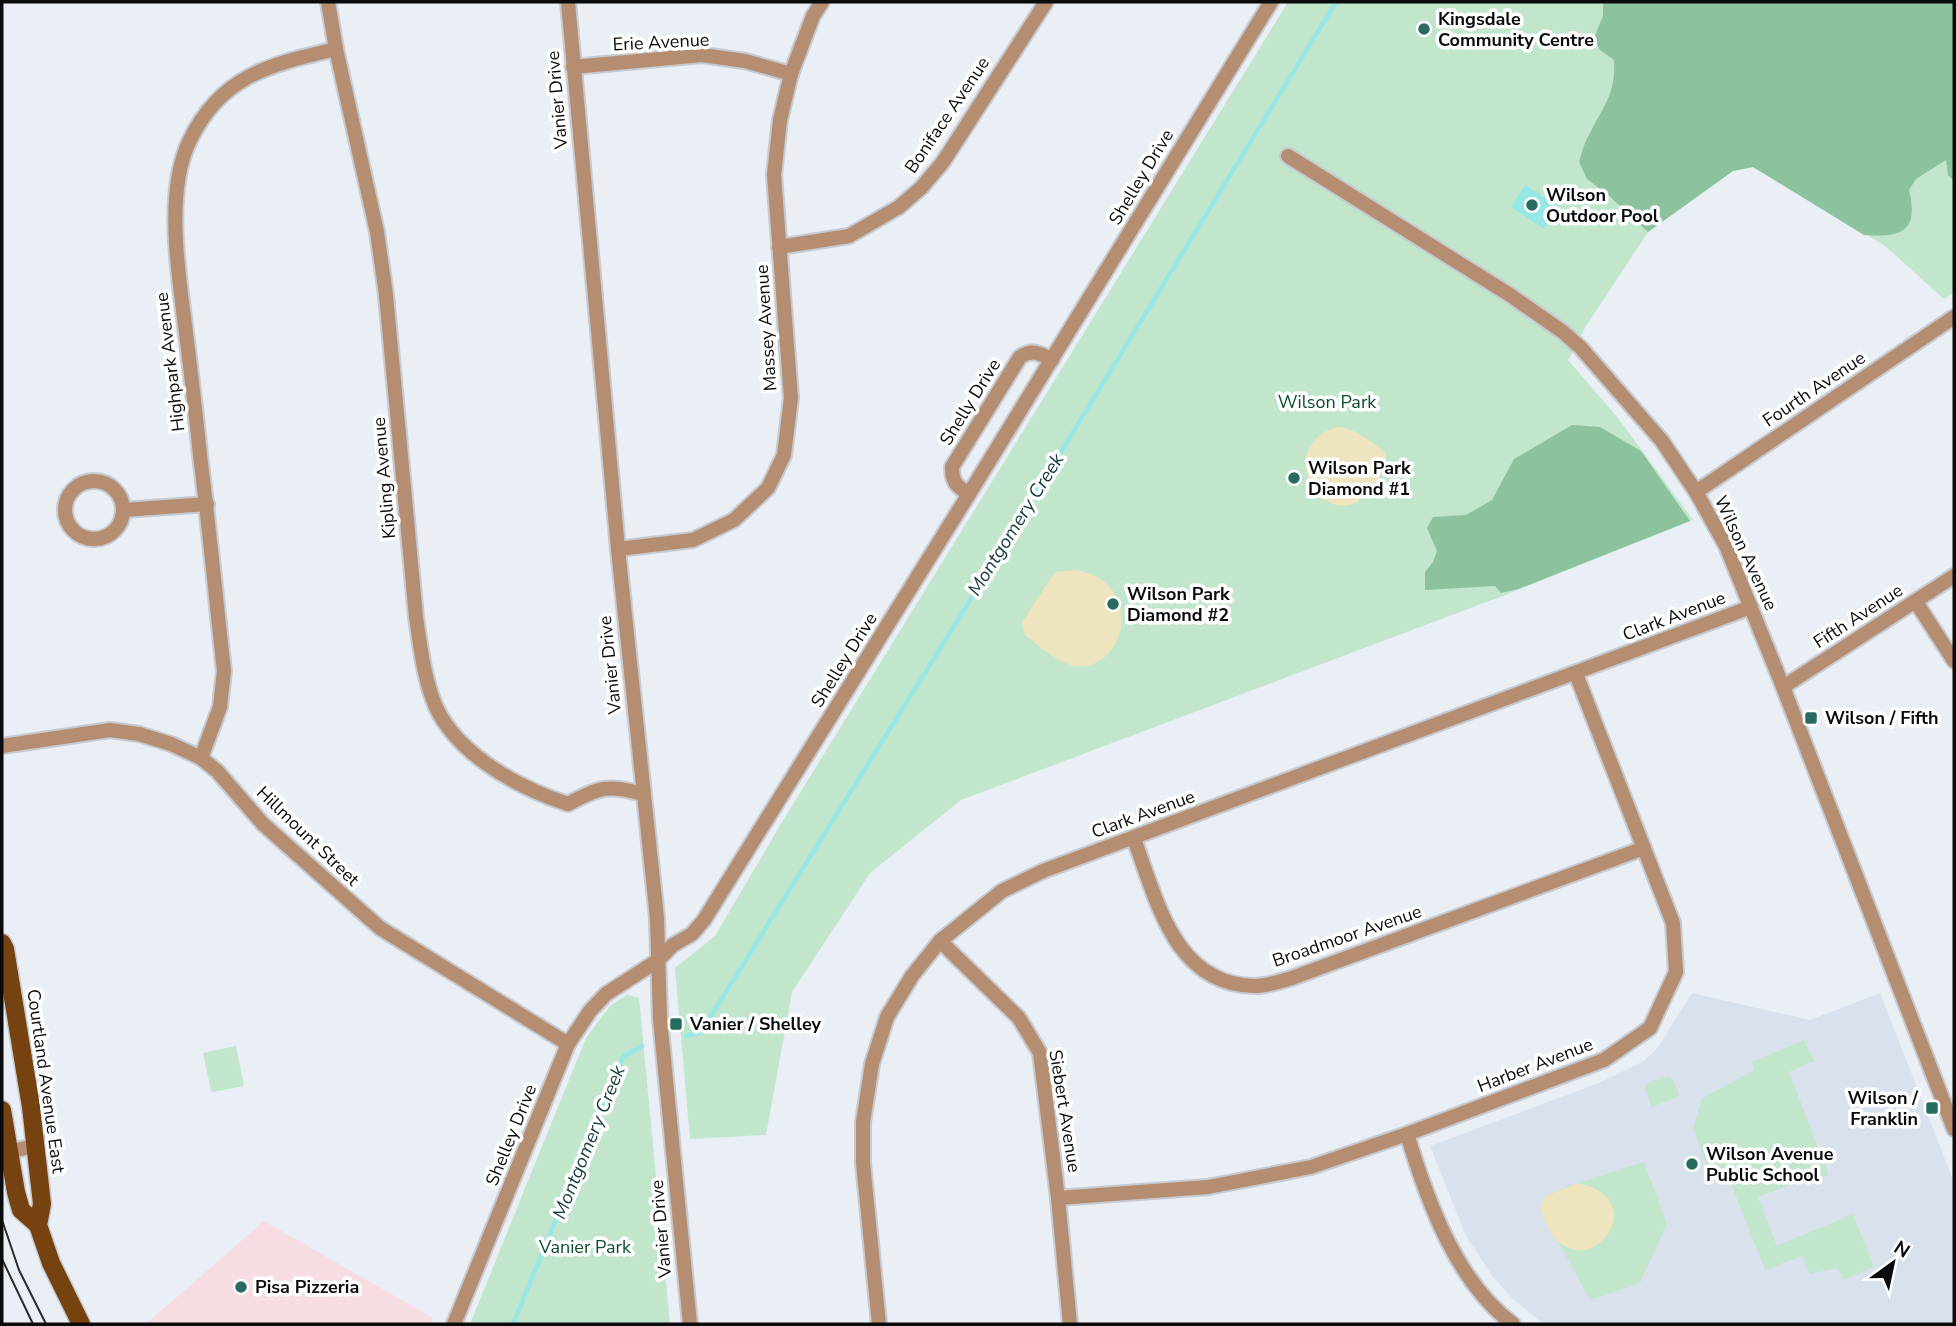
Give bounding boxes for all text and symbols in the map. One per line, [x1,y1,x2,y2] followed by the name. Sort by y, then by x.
[1438,7,1594,52] place label: Kingsdale Community Centre
[1416,21,1432,37] marker: Kingsdale Community Centre
[612,27,710,57] street label: Erie Avenue
[541,50,573,151] street label: Vanier Drive
[899,52,995,178] street label: Boniface Avenue
[1103,125,1179,229] street label: Shelley Drive
[1546,183,1659,228] place label: Wilson Outdoor Pool
[1524,197,1540,213] marker: Wilson Outdoor Pool
[750,264,782,392] street label: Massey Avenue
[150,291,190,433] street label: Highpark Avenue
[1758,346,1870,432] street label: Fourth Avenue
[934,354,1006,450] street label: Shelly Drive
[1278,390,1377,414] park label: Wilson Park
[367,416,401,540] street label: Kipling Avenue
[962,448,1070,601] water label: Montgomery Creek
[1308,456,1411,501] place label: Wilson Park Diamond #1
[1286,470,1302,486] marker: Wilson Park Diamond #1
[1709,492,1783,614] street label: Wilson Avenue
[1809,578,1907,654] street label: Fifth Avenue
[1127,582,1230,627] place label: Wilson Park Diamond #2
[1619,585,1729,647] street label: Clark Avenue
[1105,596,1121,612] marker: Wilson Park Diamond #2
[805,608,883,712] street label: Shelley Drive
[593,615,627,716] street label: Vanier Drive
[1825,706,1939,730] place label: Wilson / Fifth
[1803,710,1819,726] marker: Wilson / Fifth
[251,781,365,892] street label: Hillmount Street
[1088,784,1198,844] street label: Clark Avenue
[1269,899,1425,973] street label: Broadmoor Avenue
[21,987,71,1175] street label: Courtland Avenue East
[689,1012,822,1036] place label: Vanier / Shelley
[668,1016,684,1032] marker: Vanier / Shelley
[1474,1032,1596,1098] street label: Harber Avenue
[1043,1048,1087,1174] street label: Siebert Avenue
[546,1061,632,1223] water label: Montgomery Creek
[480,1081,542,1189] street label: Shelley Drive
[1848,1086,1918,1131] place label: Wilson / Franklin
[1924,1100,1940,1116] marker: Wilson / Franklin
[1706,1142,1834,1187] place label: Wilson Avenue Public School
[1684,1156,1700,1172] marker: Wilson Avenue Public School
[645,1179,677,1280] street label: Vanier Drive
[1858,1228,1928,1298] north arrow
[538,1235,632,1259] park label: Vanier Park
[1889,1235,1915,1264] text: N
[255,1275,359,1299] place label: Pisa Pizzeria
[233,1279,249,1295] marker: Pisa Pizzeria

